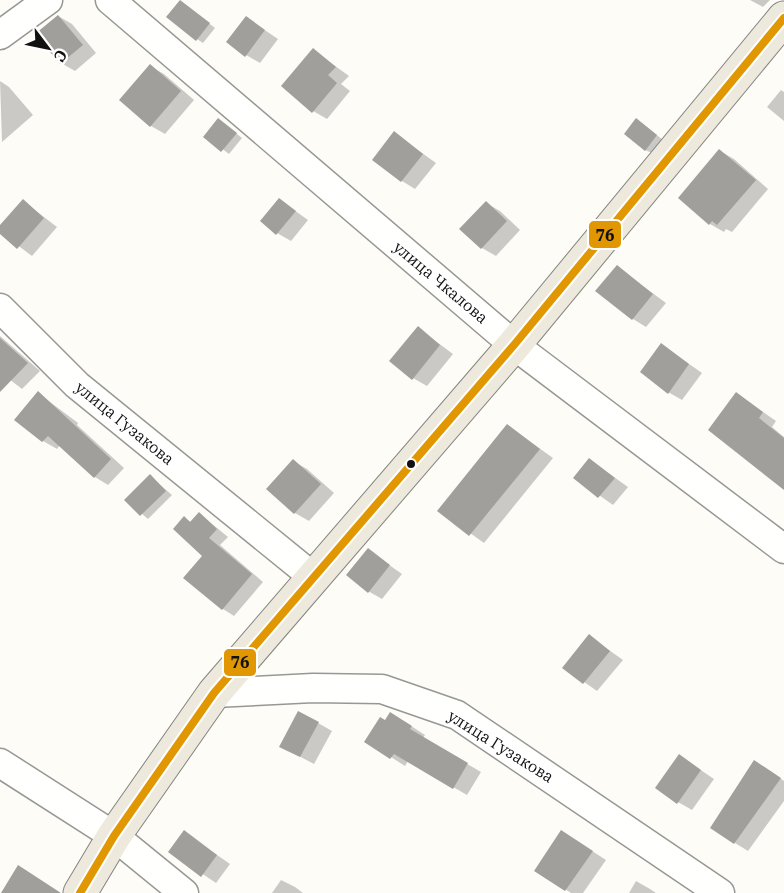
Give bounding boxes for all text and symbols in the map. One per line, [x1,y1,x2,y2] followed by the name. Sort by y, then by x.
[18,18,78,78] north arrow
[49,46,72,66] text: С
[588,220,622,249] line badge: 76
[595,225,615,245] text: 76
[390,237,492,327] street label: улица Чкалова
[72,377,179,469] street label: улица Гузакова
[405,458,417,470] unlabelled marker
[223,648,257,677] line badge: 76
[230,652,250,672] text: 76
[444,705,558,787] street label: улица Гузакова

